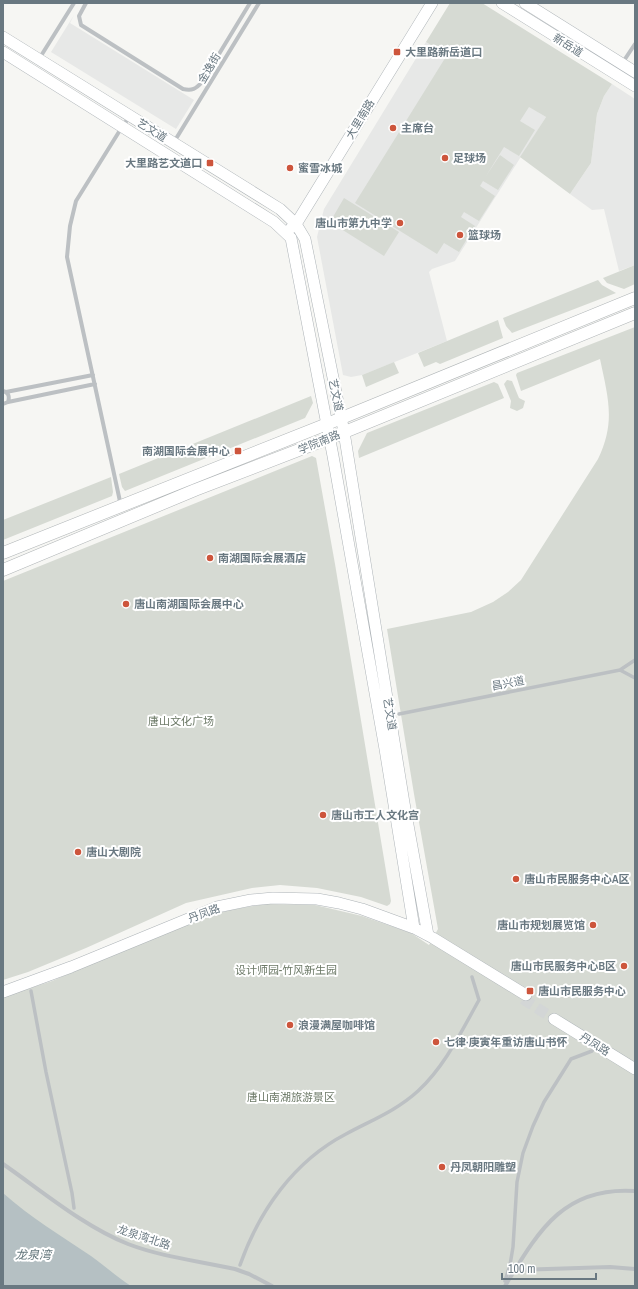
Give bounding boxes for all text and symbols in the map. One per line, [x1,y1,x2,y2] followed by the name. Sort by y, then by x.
[550,30,586,60] street label: 新岳道
[405,45,482,59] place label: 大里路新岳道口
[392,47,402,57] marker: 大里路新岳道口
[195,50,223,86] street label: 金逸街
[343,97,377,141] street label: 大里南路
[134,115,170,145] street label: 艺文道
[401,121,434,135] place label: 主席台
[388,123,398,133] marker: 主席台
[453,151,486,165] place label: 足球场
[440,153,450,163] marker: 足球场
[125,156,202,170] place label: 大里路艺文道口
[205,158,215,168] marker: 大里路艺文道口
[298,161,343,175] place label: 蜜雪冰城
[285,163,295,173] marker: 蜜雪冰城
[315,216,392,230] place label: 唐山市第九中学
[395,218,405,228] marker: 唐山市第九中学
[468,228,501,242] place label: 篮球场
[455,230,465,240] marker: 篮球场
[326,377,346,413] street label: 艺文道
[296,427,342,457] street label: 学院南路
[142,444,230,458] place label: 南湖国际会展中心
[233,446,243,456] marker: 南湖国际会展中心
[218,551,306,565] place label: 南湖国际会展酒店
[205,553,215,563] marker: 南湖国际会展酒店
[134,597,244,611] place label: 唐山南湖国际会展中心
[121,599,131,609] marker: 唐山南湖国际会展中心
[490,673,526,693] street label: 昌兴道
[381,697,399,731] street label: 艺文道
[148,714,214,728] park label: 唐山文化广场
[331,808,419,822] place label: 唐山市工人文化宫
[318,810,328,820] marker: 唐山市工人文化宫
[86,845,141,859] place label: 唐山大剧院
[73,847,83,857] marker: 唐山大剧院
[524,872,630,886] place label: 唐山市民服务中心A区
[511,874,521,884] marker: 唐山市民服务中心A区
[186,901,222,925] street label: 丹凤路
[497,918,585,932] place label: 唐山市规划展览馆
[588,920,598,930] marker: 唐山市规划展览馆
[510,959,616,973] place label: 唐山市民服务中心B区
[619,961,629,971] marker: 唐山市民服务中心B区
[235,963,337,977] park label: 设计师园-竹风新生园
[538,984,626,998] place label: 唐山市民服务中心
[525,986,535,996] marker: 唐山市民服务中心
[298,1018,375,1032] place label: 浪漫满屋咖啡馆
[285,1020,295,1030] marker: 浪漫满屋咖啡馆
[577,1029,613,1059] street label: 丹凤路
[444,1035,568,1049] place label: 七律·庚寅年重访唐山书怀
[431,1037,441,1047] marker: 七律·庚寅年重访唐山书怀
[247,1090,335,1104] park label: 唐山南湖旅游景区
[450,1160,516,1174] place label: 丹凤朝阳雕塑
[437,1162,447,1172] marker: 丹凤朝阳雕塑
[116,1222,172,1252] street label: 龙泉湾北路
[15,1247,53,1263] water label: 龙泉湾
[502,1255,596,1281] scale bar
[508,1261,535,1277] text: 100 m

